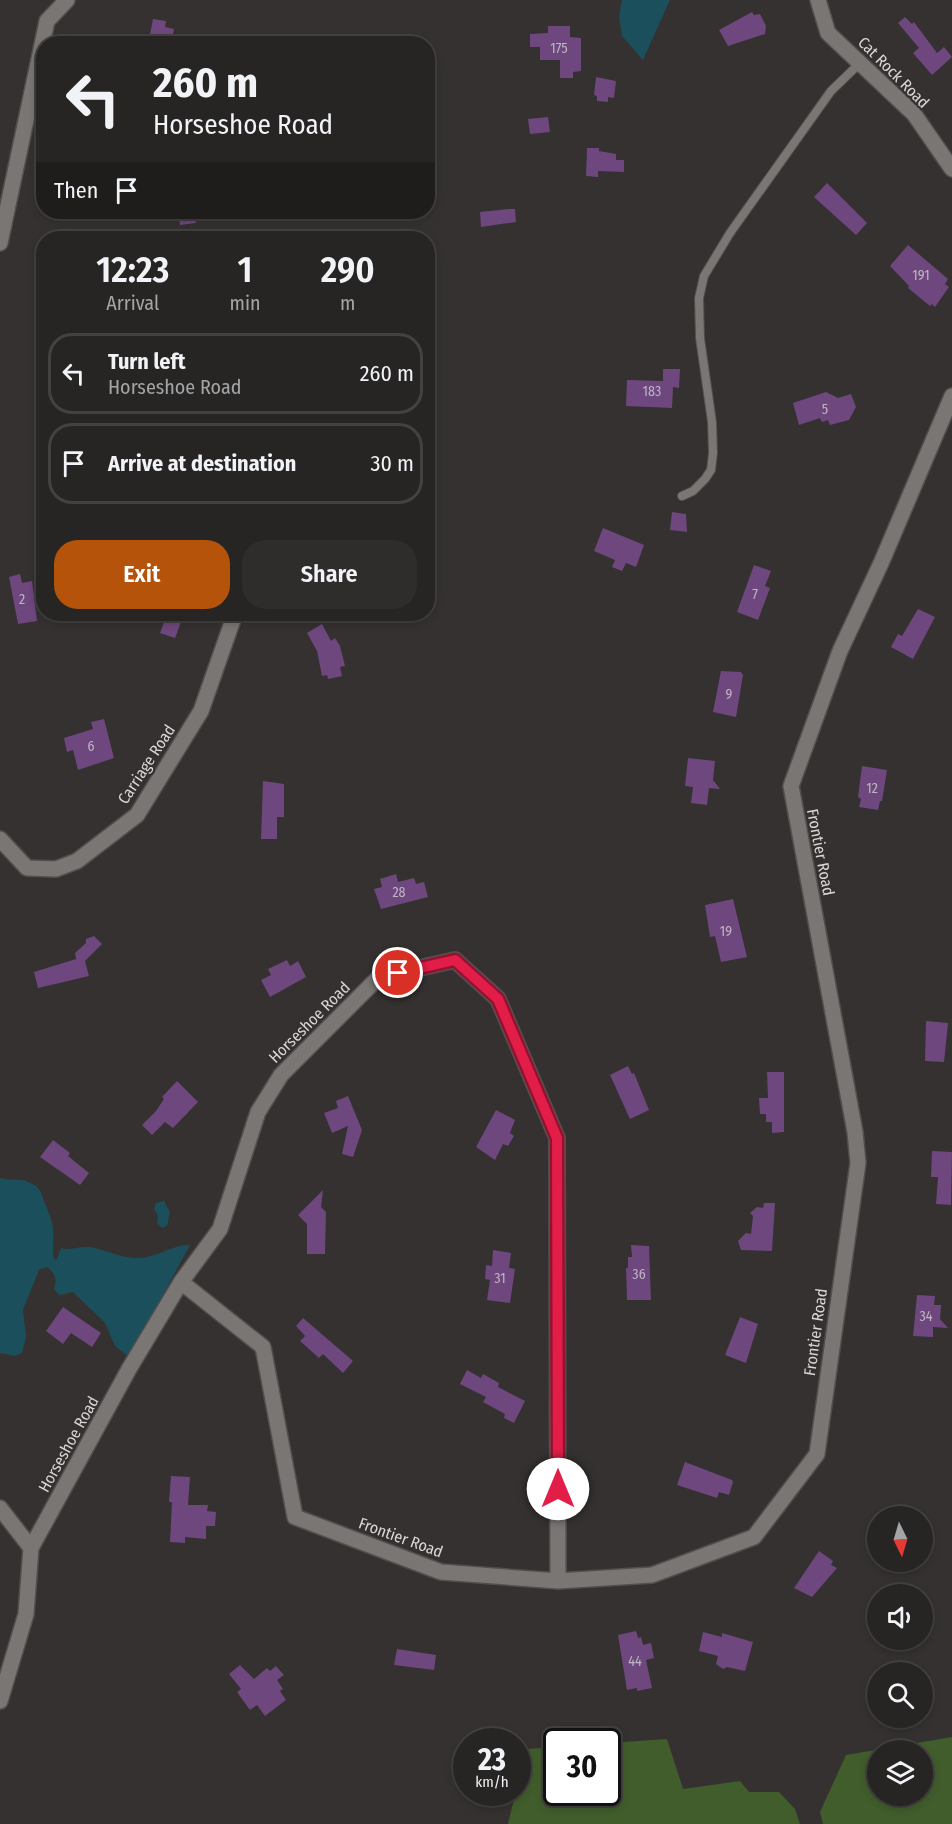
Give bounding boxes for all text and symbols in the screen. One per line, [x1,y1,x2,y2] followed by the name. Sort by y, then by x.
[854,33,933,112] street label: Cat Rock Road
[550,40,568,57] house number: 175
[153,58,258,108] text: 260 m
[54,60,132,138] icon: left
[153,109,333,141] text: Horseshoe Road
[110,174,143,207] icon: arrive
[54,177,98,204] text: Then
[96,248,169,292] text: 12:23
[238,248,252,292] text: 1
[321,248,375,292] text: 290
[912,267,930,284] house number: 191
[106,291,159,315] text: Arrival
[230,291,260,315] text: min
[340,291,355,315] text: m
[108,348,186,375] text: Turn left
[57,357,90,390] icon: left
[360,360,414,387] text: 260 m
[108,375,241,399] text: Horseshoe Road
[643,383,661,400] house number: 183
[822,401,828,418] house number: 5
[57,447,90,480] icon: arrive
[108,450,296,477] text: Arrive at destination
[371,450,414,477] text: 30 m
[54,540,230,609] button: Exit
[242,540,417,609] button: Share
[752,586,758,603] house number: 7
[19,591,25,608] house number: 2
[726,686,733,703] house number: 9
[114,721,179,808] street label: Carriage Road
[88,738,95,755] house number: 6
[866,780,878,797] house number: 12
[803,807,838,897] street label: Frontier Road
[392,884,406,901] house number: 28
[720,923,732,940] house number: 19
[372,947,423,998] pin
[381,956,414,989] icon: arrive
[265,978,354,1067] street label: Horseshoe Road
[632,1266,646,1283] house number: 36
[494,1270,506,1287] house number: 31
[800,1287,831,1377] street label: Frontier Road
[919,1308,933,1325] house number: 34
[34,1393,103,1496] street label: Horseshoe Road
[526,1457,590,1521] position arrow
[867,1506,933,1572] north arrow
[867,1506,933,1806] map controls
[356,1513,445,1561] street label: Frontier Road
[867,1584,933,1650] button: sound
[628,1653,642,1670] house number: 44
[867,1662,933,1728] button: search
[543,1728,621,1806] speed limit sign: 30
[867,1740,933,1806] button: layers
[478,1742,506,1778] text: 23
[475,1773,509,1791] text: km/h

